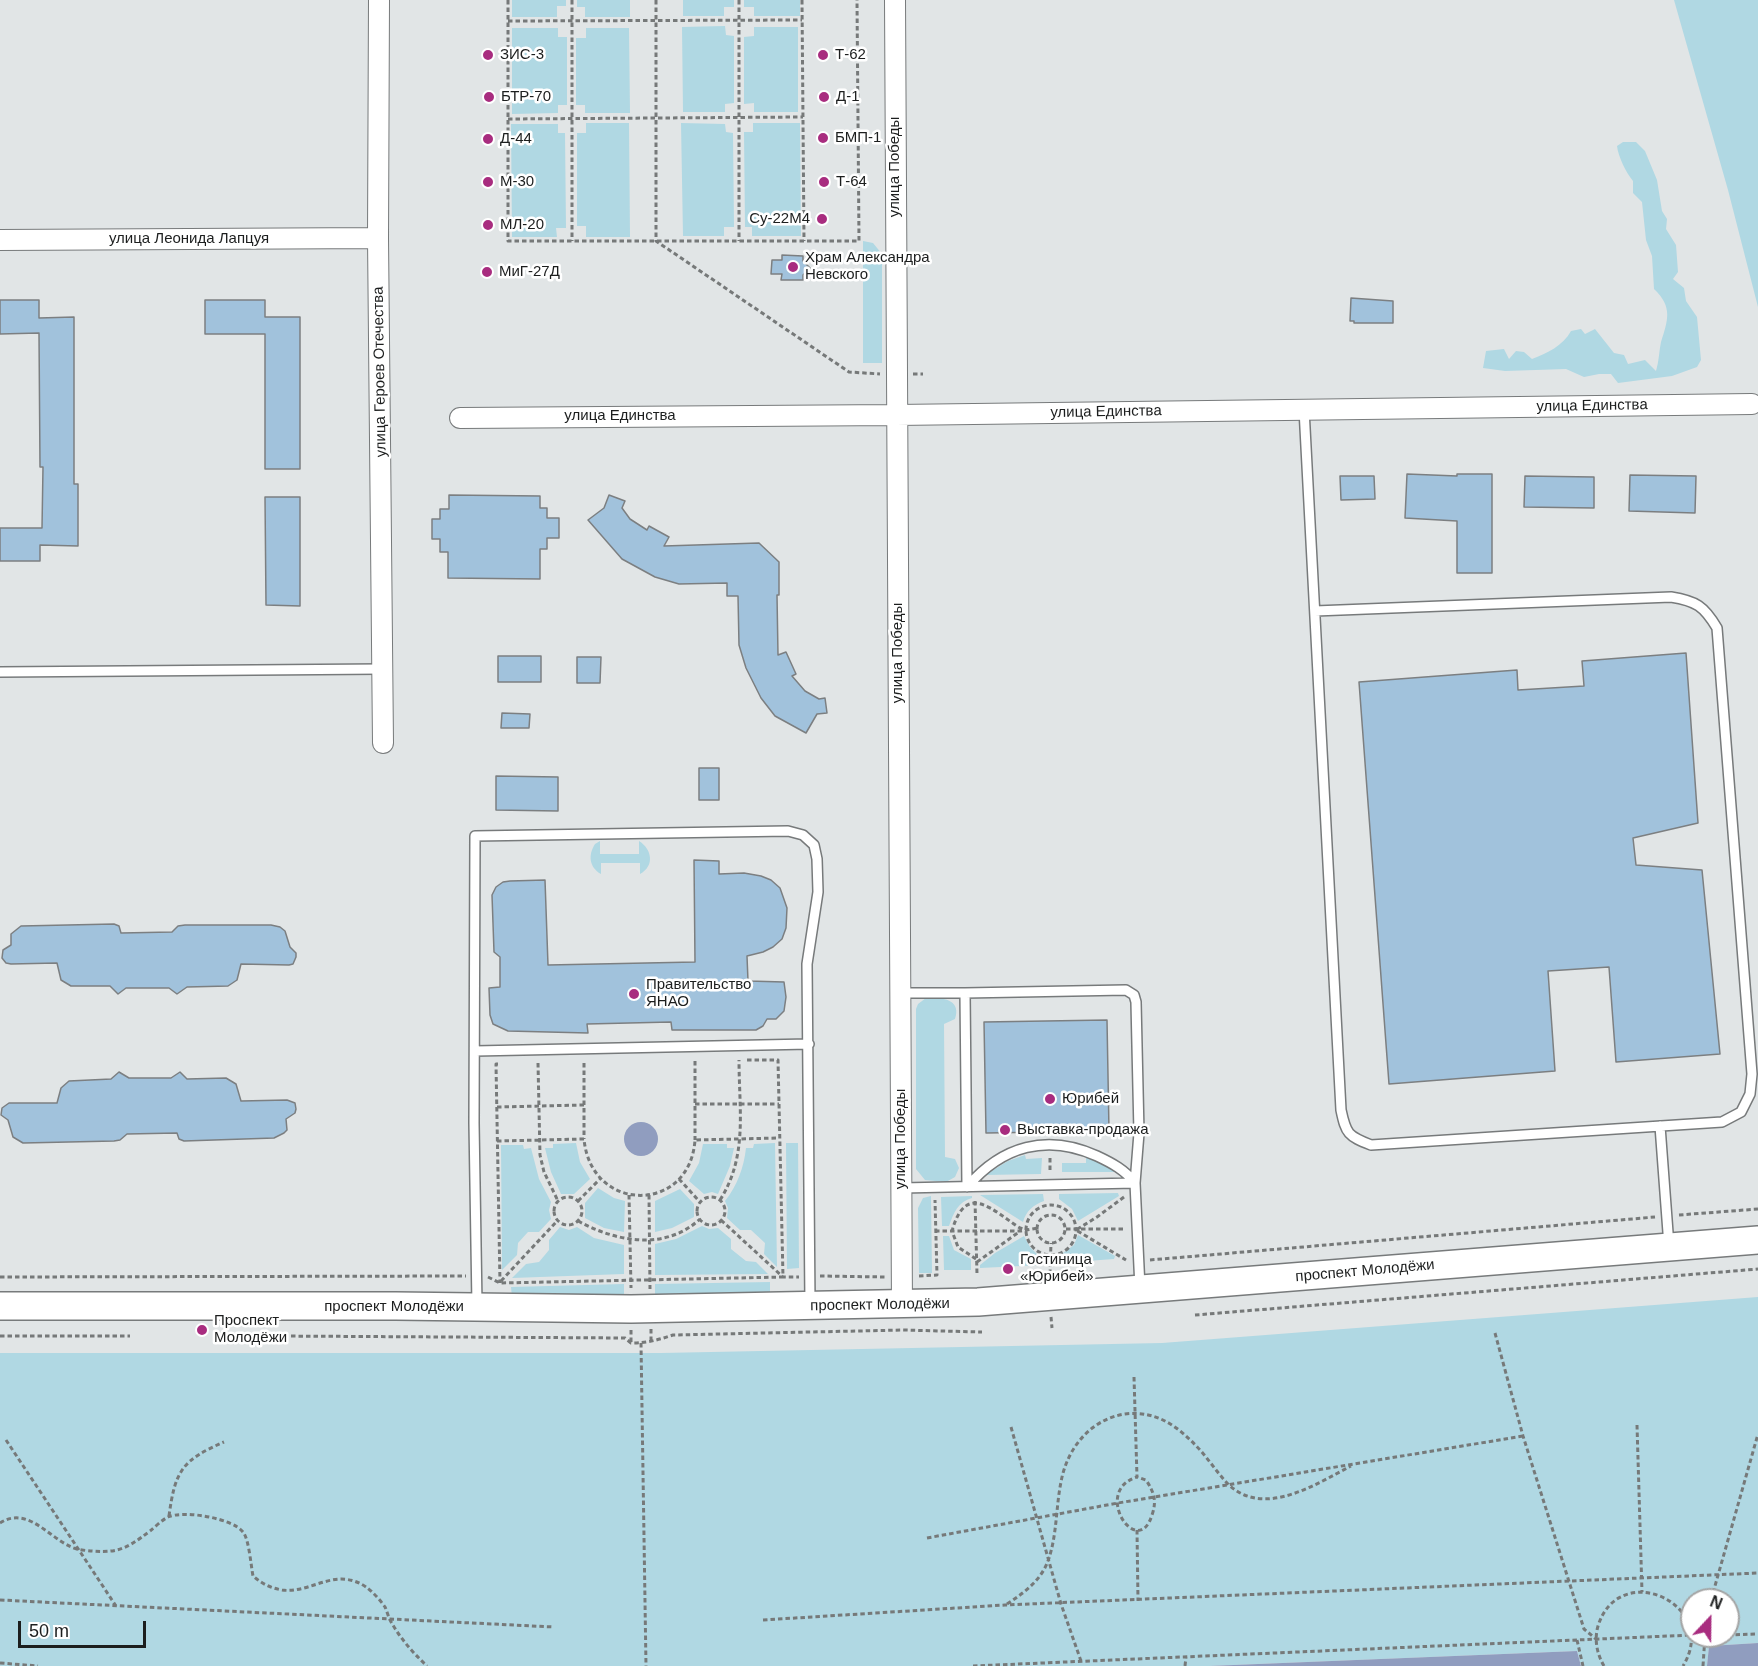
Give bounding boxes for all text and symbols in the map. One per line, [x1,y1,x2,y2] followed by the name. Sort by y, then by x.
[500,46,544,64] place label: ЗИС-3
[835,46,866,64] place label: Т-62
[481,48,495,62] marker: ЗИС-3
[816,48,830,62] marker: Т-62
[501,88,551,106] place label: БТР-70
[836,88,859,106] place label: Д-1
[482,90,496,104] marker: БТР-70
[817,90,831,104] marker: Д-1
[886,117,904,217] street label: улица Победы
[835,129,881,147] place label: БМП-1
[500,130,532,148] place label: Д-44
[816,131,830,145] marker: БМП-1
[481,132,495,146] marker: Д-44
[500,173,534,191] place label: М-30
[836,173,867,191] place label: Т-64
[481,175,495,189] marker: М-30
[817,175,831,189] marker: Т-64
[749,210,810,228] place label: Су-22М4
[815,212,829,226] marker: Су-22М4
[500,216,544,234] place label: МЛ-20
[481,218,495,232] marker: МЛ-20
[109,230,269,248] street label: улица Леонида Лапцуя
[805,249,930,284] place label: Храм Александра Невского
[786,260,800,274] marker: Храм Александра Невского
[499,263,560,281] place label: МиГ-27Д
[480,265,494,279] marker: МиГ-27Д
[370,286,390,458] street label: улица Героев Отечества
[1536,396,1648,416] street label: улица Единства
[1050,402,1162,422] street label: улица Единства
[564,407,676,425] street label: улица Единства
[889,603,907,703] street label: улица Победы
[646,976,751,1011] place label: Правительство ЯНАО
[627,987,641,1001] marker: Правительство ЯНАО
[892,1089,910,1189] street label: улица Победы
[1062,1090,1119,1108] place label: Юрибей
[1043,1092,1057,1106] marker: Юрибей
[1017,1121,1148,1139] place label: Выставка-продажа
[998,1123,1012,1137] marker: Выставка-продажа
[1020,1251,1094,1286] place label: Гостиница «Юрибей»
[1295,1256,1435,1286] street label: проспект Молодёжи
[1001,1262,1015,1276] marker: Гостиница «Юрибей»
[810,1295,950,1315] street label: проспект Молодёжи
[324,1298,464,1316] street label: проспект Молодёжи
[214,1312,287,1347] place label: Проспект Молодёжи
[195,1323,209,1337] marker: Проспект Молодёжи
[1680,1588,1740,1648] north arrow
[1708,1593,1725,1613] text: N
[21,1609,148,1647] scale bar
[29,1621,69,1641] text: 50 m

